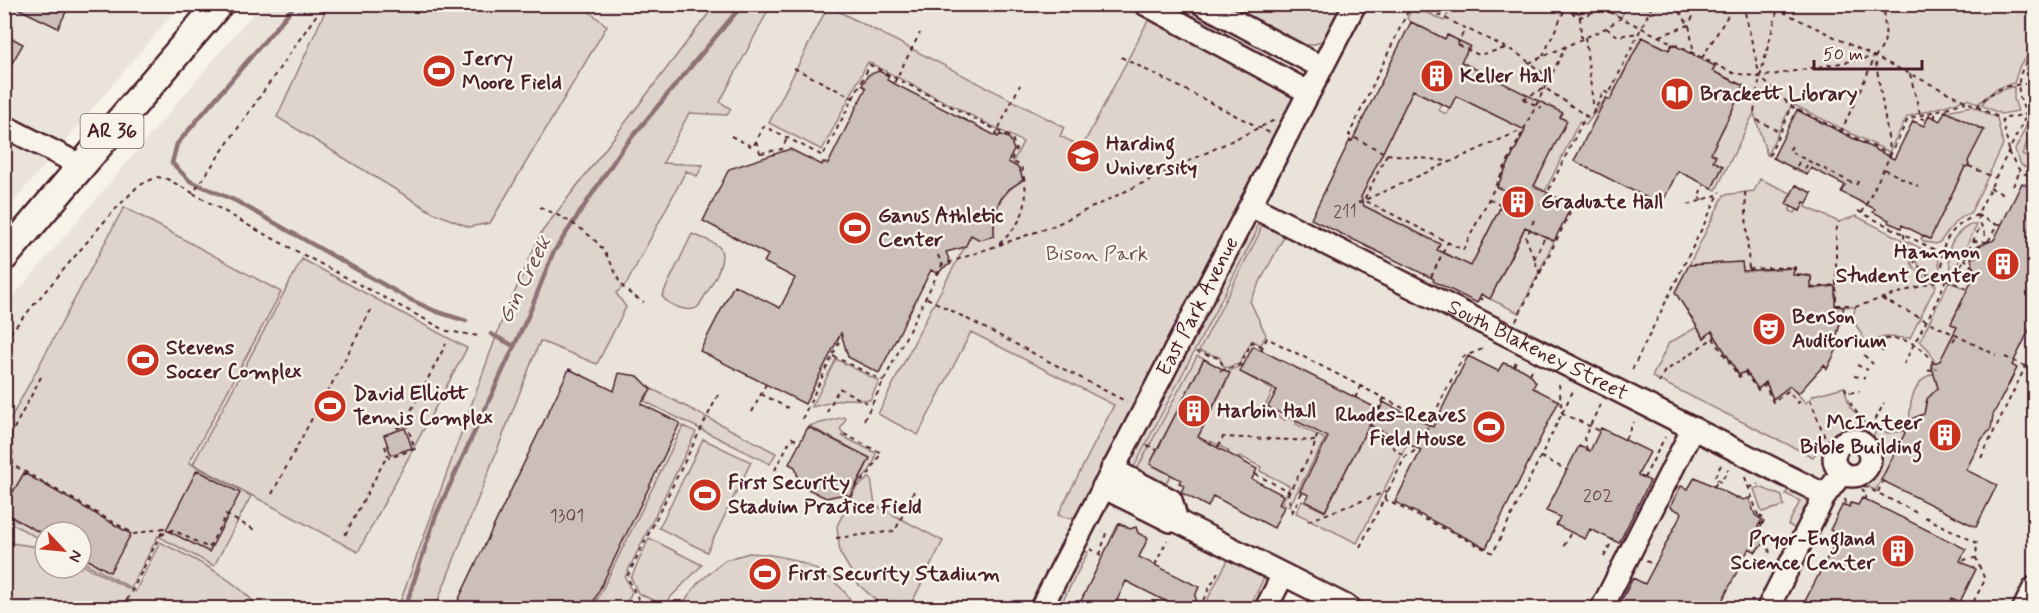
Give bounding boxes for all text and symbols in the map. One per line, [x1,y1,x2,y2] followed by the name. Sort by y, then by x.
[1814,33,1922,71] scale bar
[1823,43,1863,67] text: 50 m
[462,45,562,97] place label: Jerry Moore Field
[421,53,457,89] sports icon: Jerry Moore Field
[1419,58,1455,94] building icon: Keller Hall
[1460,62,1553,90] place label: Keller Hall
[1659,76,1695,112] library icon: Brackett Library
[1700,80,1858,108] place label: Brackett Library
[80,114,144,148] road number: AR 36
[1106,130,1198,182] place label: Harding University
[1065,138,1101,174] school or university icon: Harding University
[1500,184,1536,220] building icon: Graduate Hall
[1541,188,1663,216] place label: Graduate Hall
[1333,200,1357,224] house number: 211
[878,202,1004,254] place label: Ganus Athletic Center
[837,210,873,246] sports icon: Ganus Athletic Center
[492,230,559,328] water label: Gin Creek
[1150,232,1246,381] street label: East Park Avenue
[1836,238,1980,290] place label: Hammon Student Center
[1046,240,1148,268] park label: Bison Park
[1985,246,2021,282] building icon: Hammon Student Center
[1443,293,1633,408] street label: South Blakeney Street
[1792,303,1887,355] place label: Benson Auditorium
[1751,311,1787,347] theatre icon: Benson Auditorium
[166,334,302,386] place label: Stevens Soccer Complex
[125,342,161,378] sports icon: Stevens Soccer Complex
[353,380,494,432] place label: David Elliott Tennis Complex
[312,388,348,424] sports icon: David Elliott Tennis Complex
[1176,393,1212,429] building icon: Harbin Hall
[1217,397,1316,425] place label: Harbin Hall
[1335,401,1467,453] place label: Rhodes-Reaves Field House
[1471,409,1507,445] sports icon: Rhodes-Reaves Field House
[1800,409,1923,463] place label: McInteer Bible Building
[1927,417,1963,453] building icon: McInteer Bible Building
[728,469,922,521] place label: First Security Staduim Practice Field
[687,477,723,513] sports icon: First Security Staduim Practice Field
[1583,484,1613,508] house number: 202
[550,504,584,528] house number: 1301
[33,520,93,580] north arrow
[1731,525,1876,577] place label: Pryor-England Science Center
[1880,533,1916,569] building icon: Pryor-England Science Center
[63,547,87,565] text: N
[747,556,783,592] sports icon: First Security Stadium
[788,560,1000,588] place label: First Security Stadium

